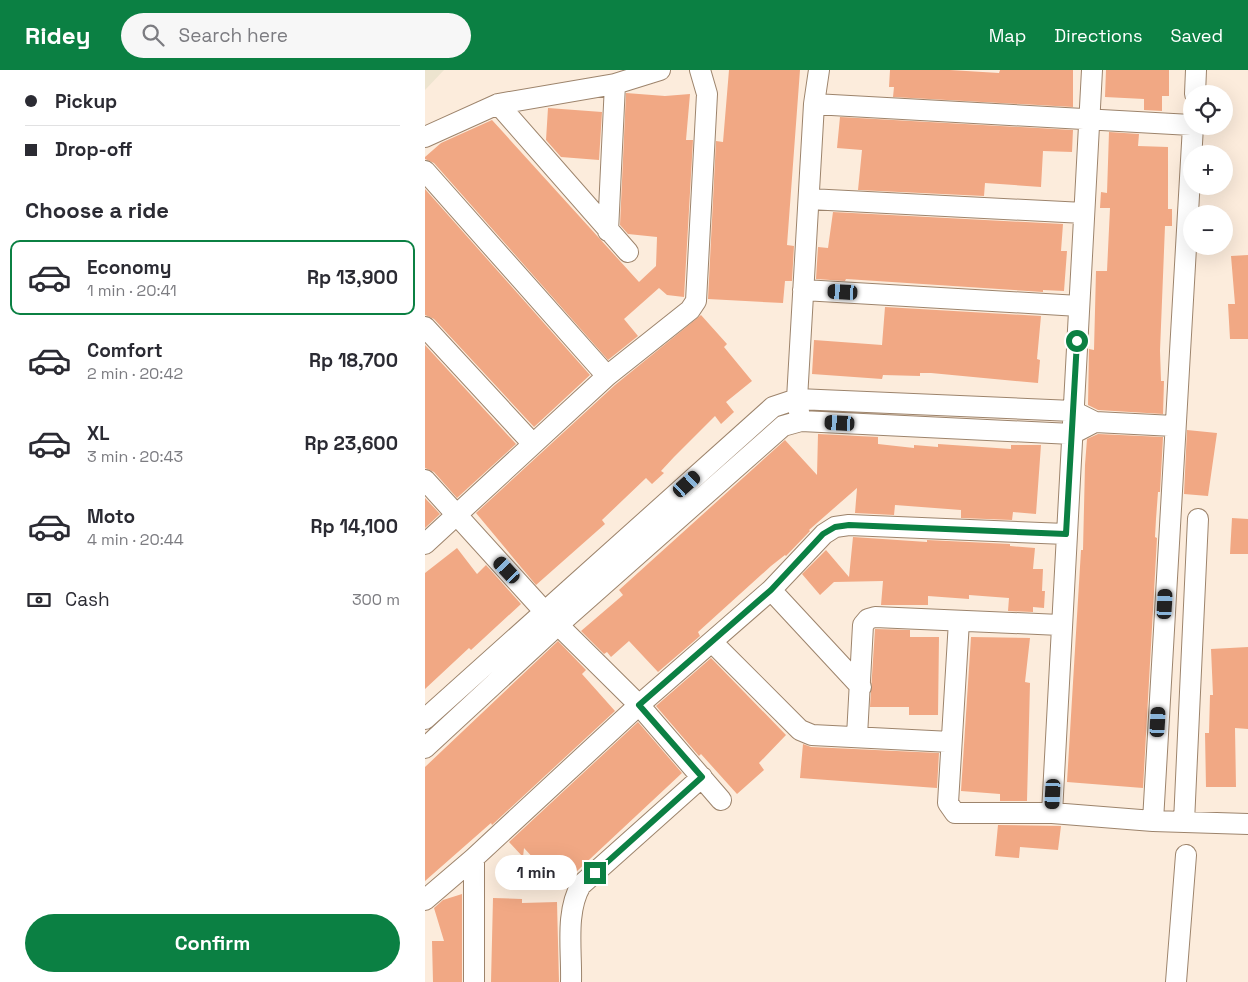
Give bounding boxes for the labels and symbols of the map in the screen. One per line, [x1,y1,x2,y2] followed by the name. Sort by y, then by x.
[827,284,858,300] car
[1066,330,1088,352] route start
[824,415,855,431] car
[670,468,703,500] car
[491,554,522,586] car
[1156,589,1173,619] car
[1149,707,1166,737] car
[1044,779,1061,809] car
[495,856,577,890] callout: 1 min
[584,862,606,884] route end

